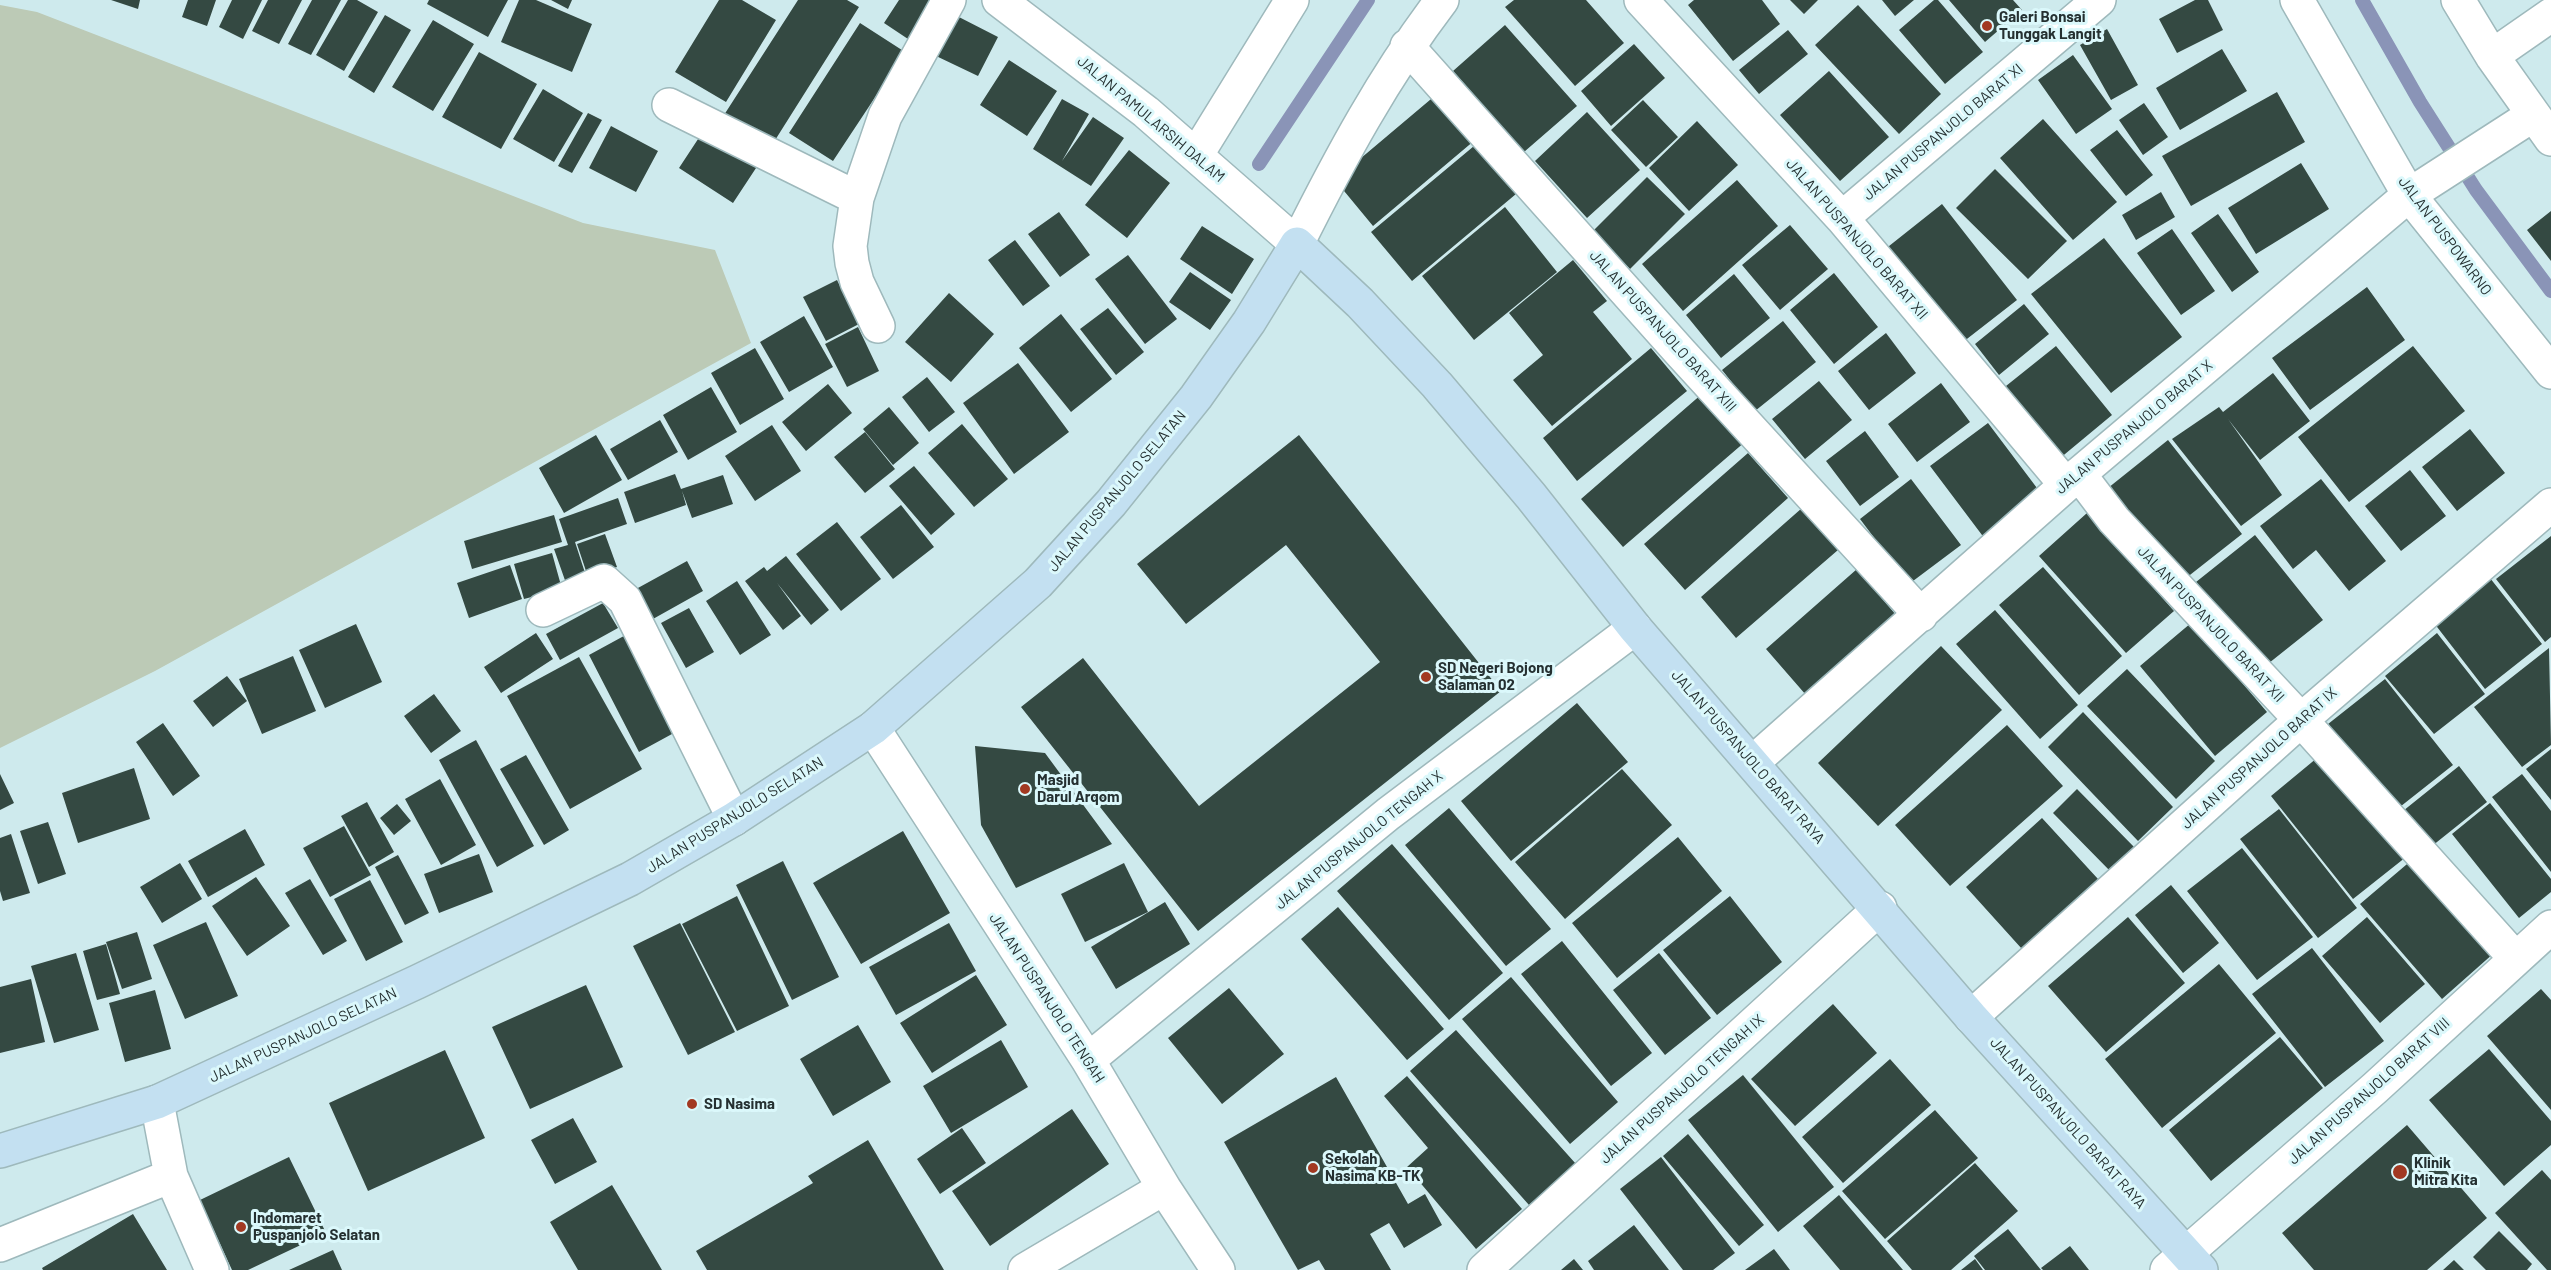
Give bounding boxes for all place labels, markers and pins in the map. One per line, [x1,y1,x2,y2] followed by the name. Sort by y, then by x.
[1999,8,2102,43] place label: Galeri Bonsai Tunggak Langit
[1980,19,1994,33] marker: Galeri Bonsai Tunggak Langit
[1438,659,1553,694] place label: SD Negeri Bojong Salaman 02
[1419,670,1433,684] marker: SD Negeri Bojong Salaman 02
[1037,771,1120,806] place label: Masjid Darul Arqom
[1018,782,1032,796] marker: Masjid Darul Arqom
[704,1095,775,1113] place label: SD Nasima
[685,1097,699,1111] marker: SD Nasima
[1325,1150,1420,1185] place label: Sekolah Nasima KB-TK
[2414,1154,2478,1189] place label: Klinik Mitra Kita
[1306,1161,1320,1175] marker: Sekolah Nasima KB-TK
[2391,1163,2409,1181] marker: Klinik Mitra Kita
[253,1209,380,1244] place label: Indomaret Puspanjolo Selatan
[234,1220,248,1234] marker: Indomaret Puspanjolo Selatan

